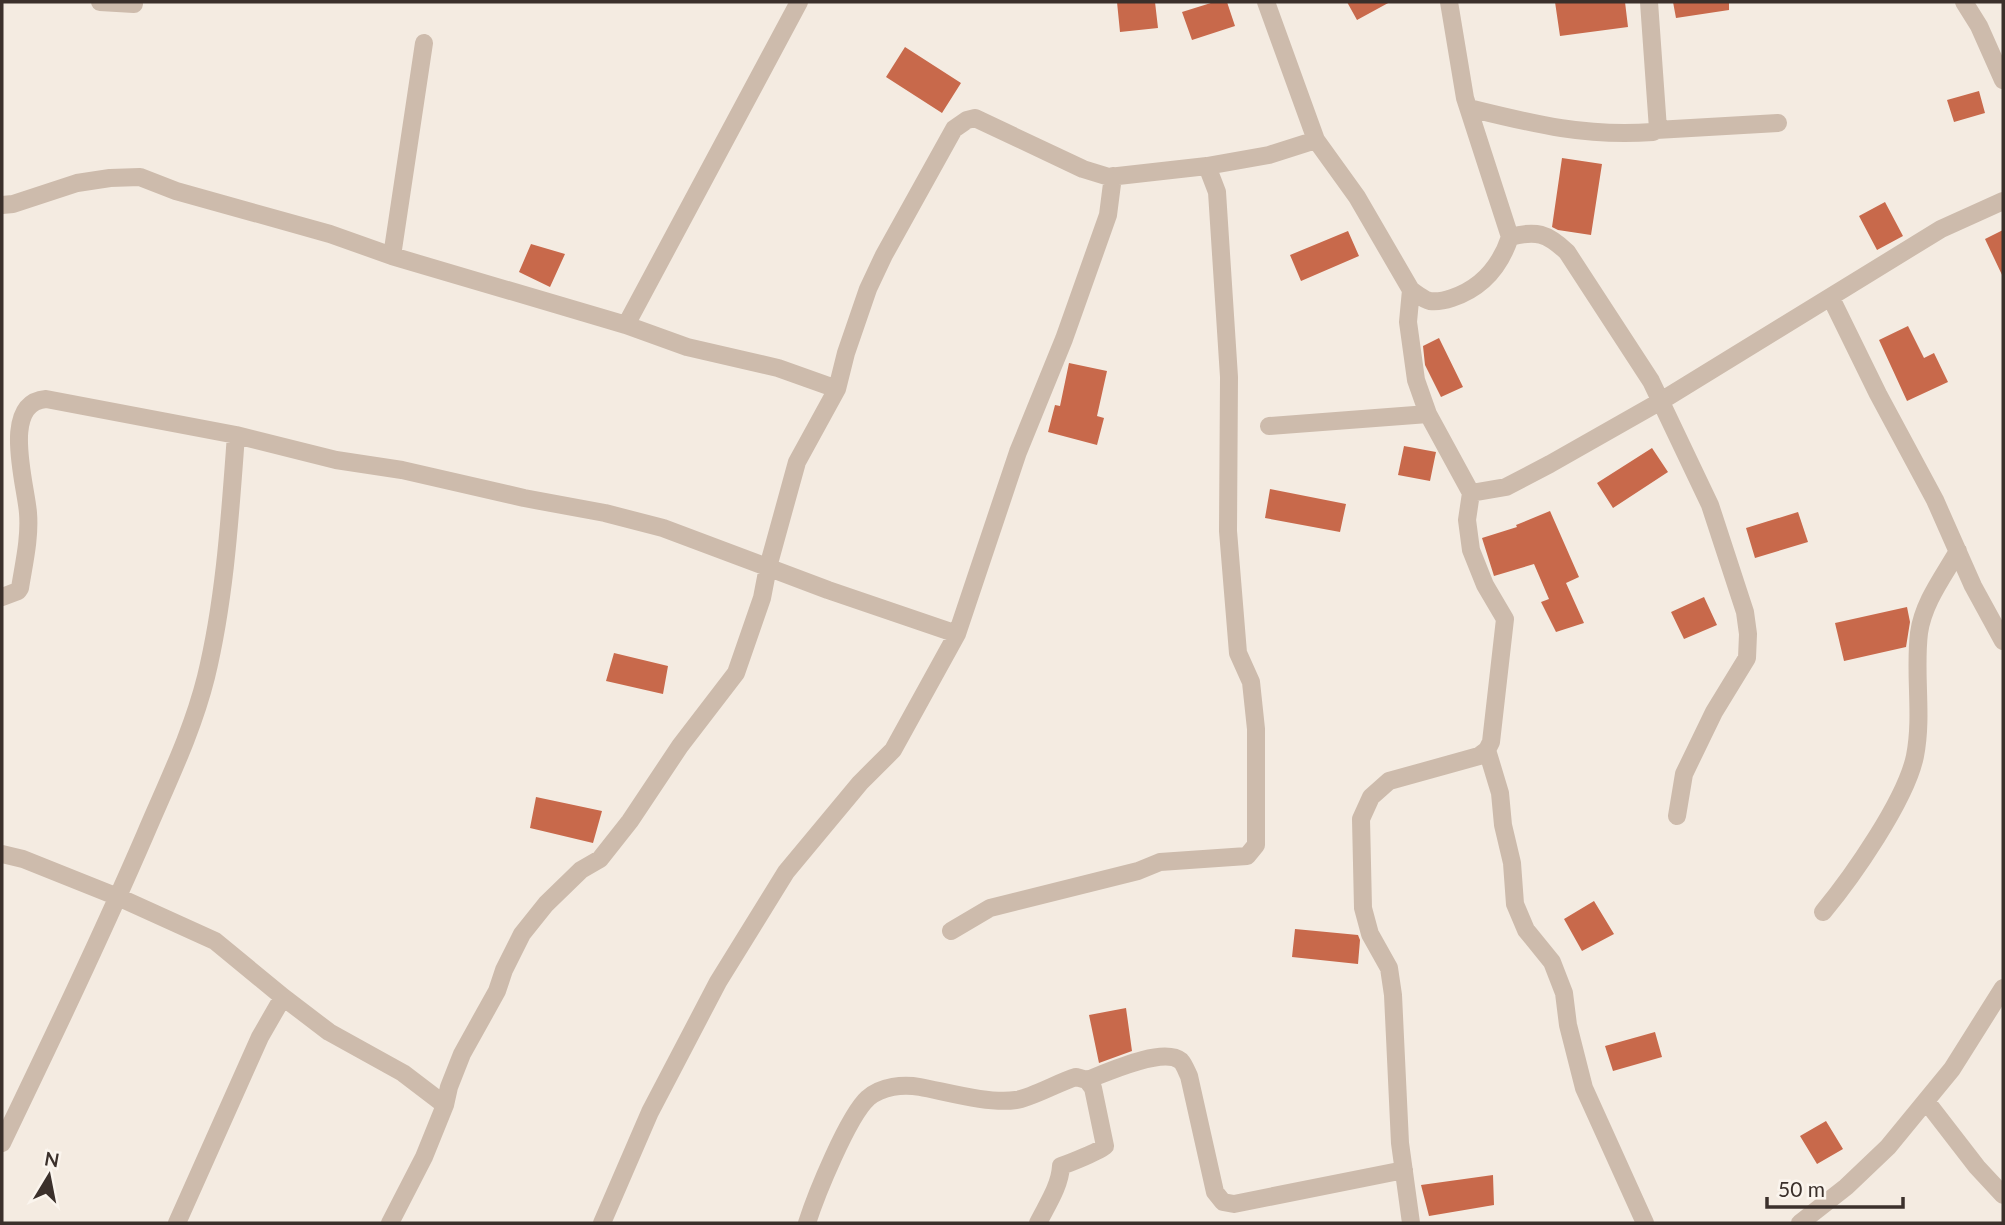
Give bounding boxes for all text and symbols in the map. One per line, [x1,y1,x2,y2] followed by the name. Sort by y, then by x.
[14,1141,84,1211] north arrow
[43,1146,61,1171] text: N
[1767,1166,1904,1210] scale bar
[1778,1176,1825,1201] text: 50 m

